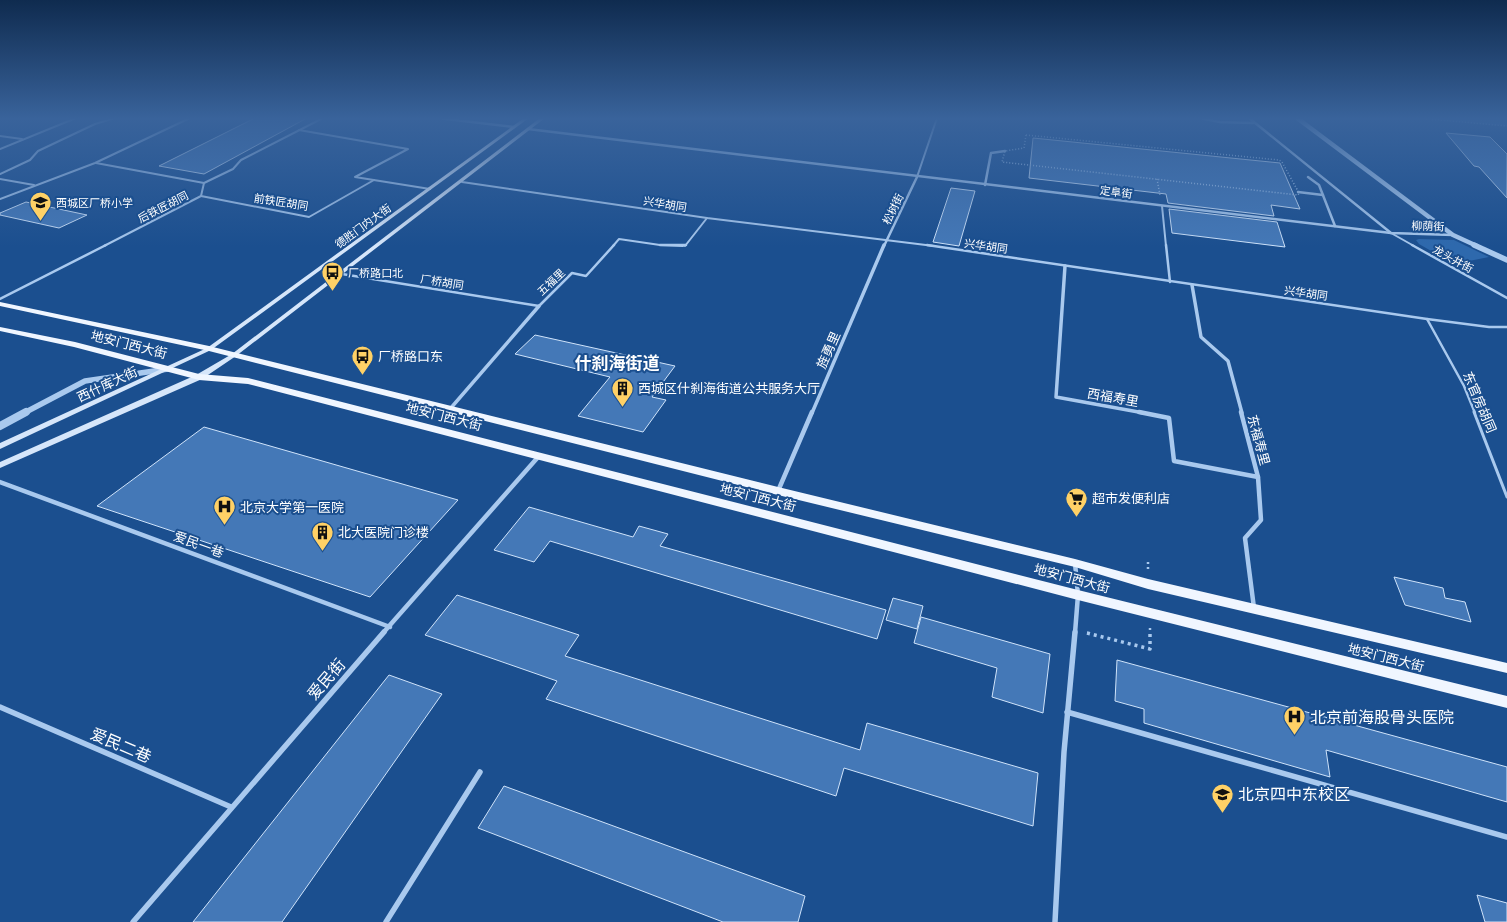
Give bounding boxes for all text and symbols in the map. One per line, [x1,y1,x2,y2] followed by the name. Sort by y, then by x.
[1099,184,1133,201] street label: 定阜街
[136,189,191,226] street label: 后铁匠胡同
[27,190,53,223] school or university icon: 西城区厂桥小学
[253,192,309,213] street label: 前铁匠胡同
[880,192,907,227] street label: 松树街
[642,195,688,214] street label: 兴华胡同
[56,197,133,210] place label: 西城区厂桥小学
[333,202,394,251] street label: 德胜门内大街
[1411,219,1445,234] street label: 柳荫街
[963,237,1009,256] street label: 兴华胡同
[1430,243,1475,276] street label: 龙头井街
[319,260,345,293] bus stop icon: 厂桥路口北
[535,266,568,298] street label: 五福里
[348,267,403,280] place label: 厂桥路口北
[419,273,465,292] street label: 厂桥胡同
[1283,284,1329,303] street label: 兴华胡同
[89,328,169,361] street label: 地安门西大街
[814,329,843,371] street label: 旌勇里
[349,343,375,376] bus stop icon: 厂桥路口东
[378,349,443,364] place label: 厂桥路口东
[575,353,660,374] district label: 什刹海街道
[75,364,140,405] street label: 西什库大街
[1460,369,1499,435] street label: 东官房胡同
[609,375,635,408] building icon: 西城区什刹海街道公共服务大厅
[638,381,820,396] place label: 西城区什刹海街道公共服务大厅
[1086,386,1140,409] street label: 西福寿里
[404,400,484,433] street label: 地安门西大街
[1245,413,1272,467] street label: 东福寿里
[718,481,798,514] street label: 地安门西大街
[1064,485,1090,518] supermarket icon: 超市发便利店
[1092,491,1170,506] place label: 超市发便利店
[212,494,238,527] hospital icon: 北京大学第一医院
[240,500,344,515] place label: 北京大学第一医院
[309,519,335,552] building icon: 北大医院门诊楼
[338,525,429,540] place label: 北大医院门诊楼
[172,529,226,560] street label: 爱民一巷
[1032,561,1111,596] street label: 地安门西大街
[1346,641,1426,674] street label: 地安门西大街
[303,655,349,704] street label: 爱民街
[1281,704,1307,737] hospital icon: 北京前海股骨头医院
[1310,708,1454,727] place label: 北京前海股骨头医院
[88,724,154,767] street label: 爱民二巷
[1209,781,1235,814] school or university icon: 北京四中东校区
[1238,785,1350,804] place label: 北京四中东校区

